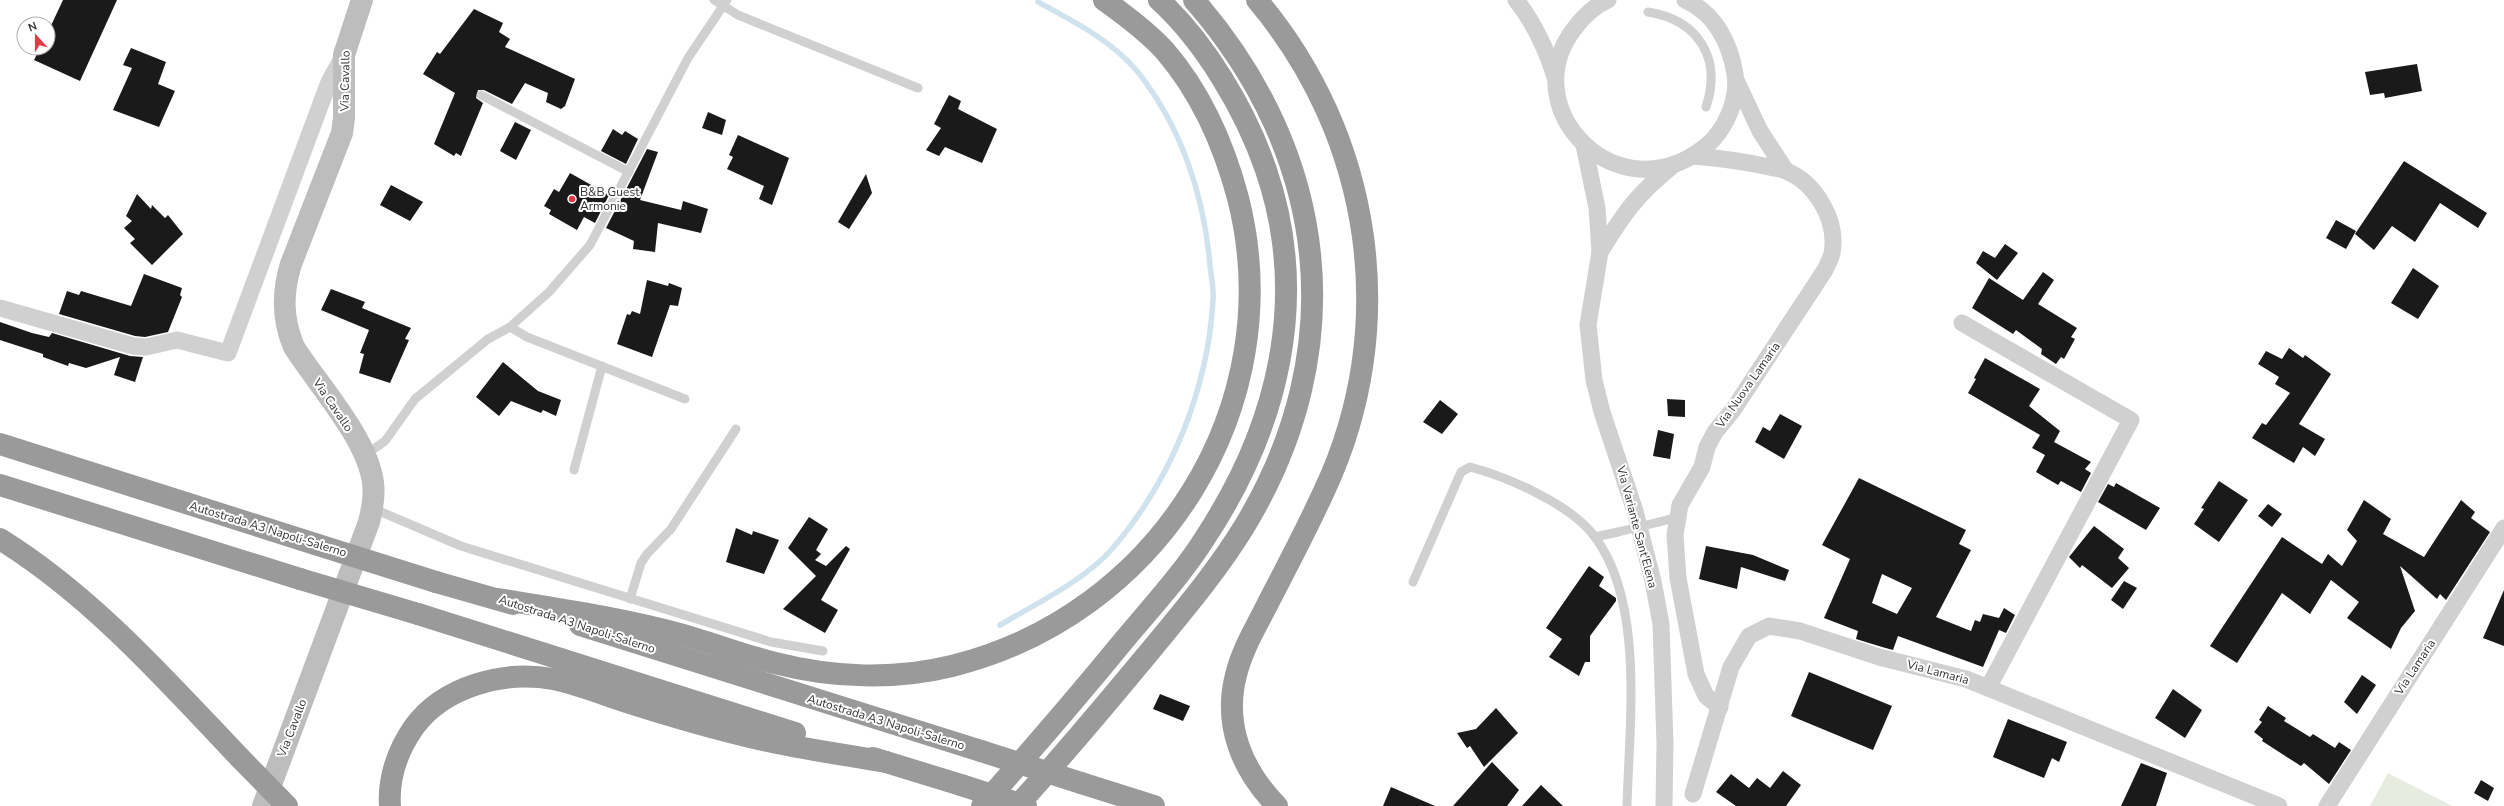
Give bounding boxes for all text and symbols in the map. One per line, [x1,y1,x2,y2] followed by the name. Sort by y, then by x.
[16,16,56,56] north arrow
[26,19,39,36] text: N
[336,50,354,113] street label: Via Cavallo
[580,184,640,214] place label: B&B Guest Armonie
[567,194,577,204] marker: B&B Guest Armonie
[1712,339,1784,432] street label: Via Nuova Lamaria
[309,374,357,435] street label: Via Cavallo
[1613,463,1661,590] street label: Via Variante Sant'Elena
[187,497,349,561] street label: Autostrada A3 Napoli-Salerno
[497,591,658,657] street label: Autostrada A3 Napoli-Salerno
[2390,636,2439,699] street label: Via Lamaria
[1904,656,1971,688] street label: Via Lamaria
[805,690,967,754] street label: Autostrada A3 Napoli-Salerno
[273,696,310,760] street label: Via Cavallo

